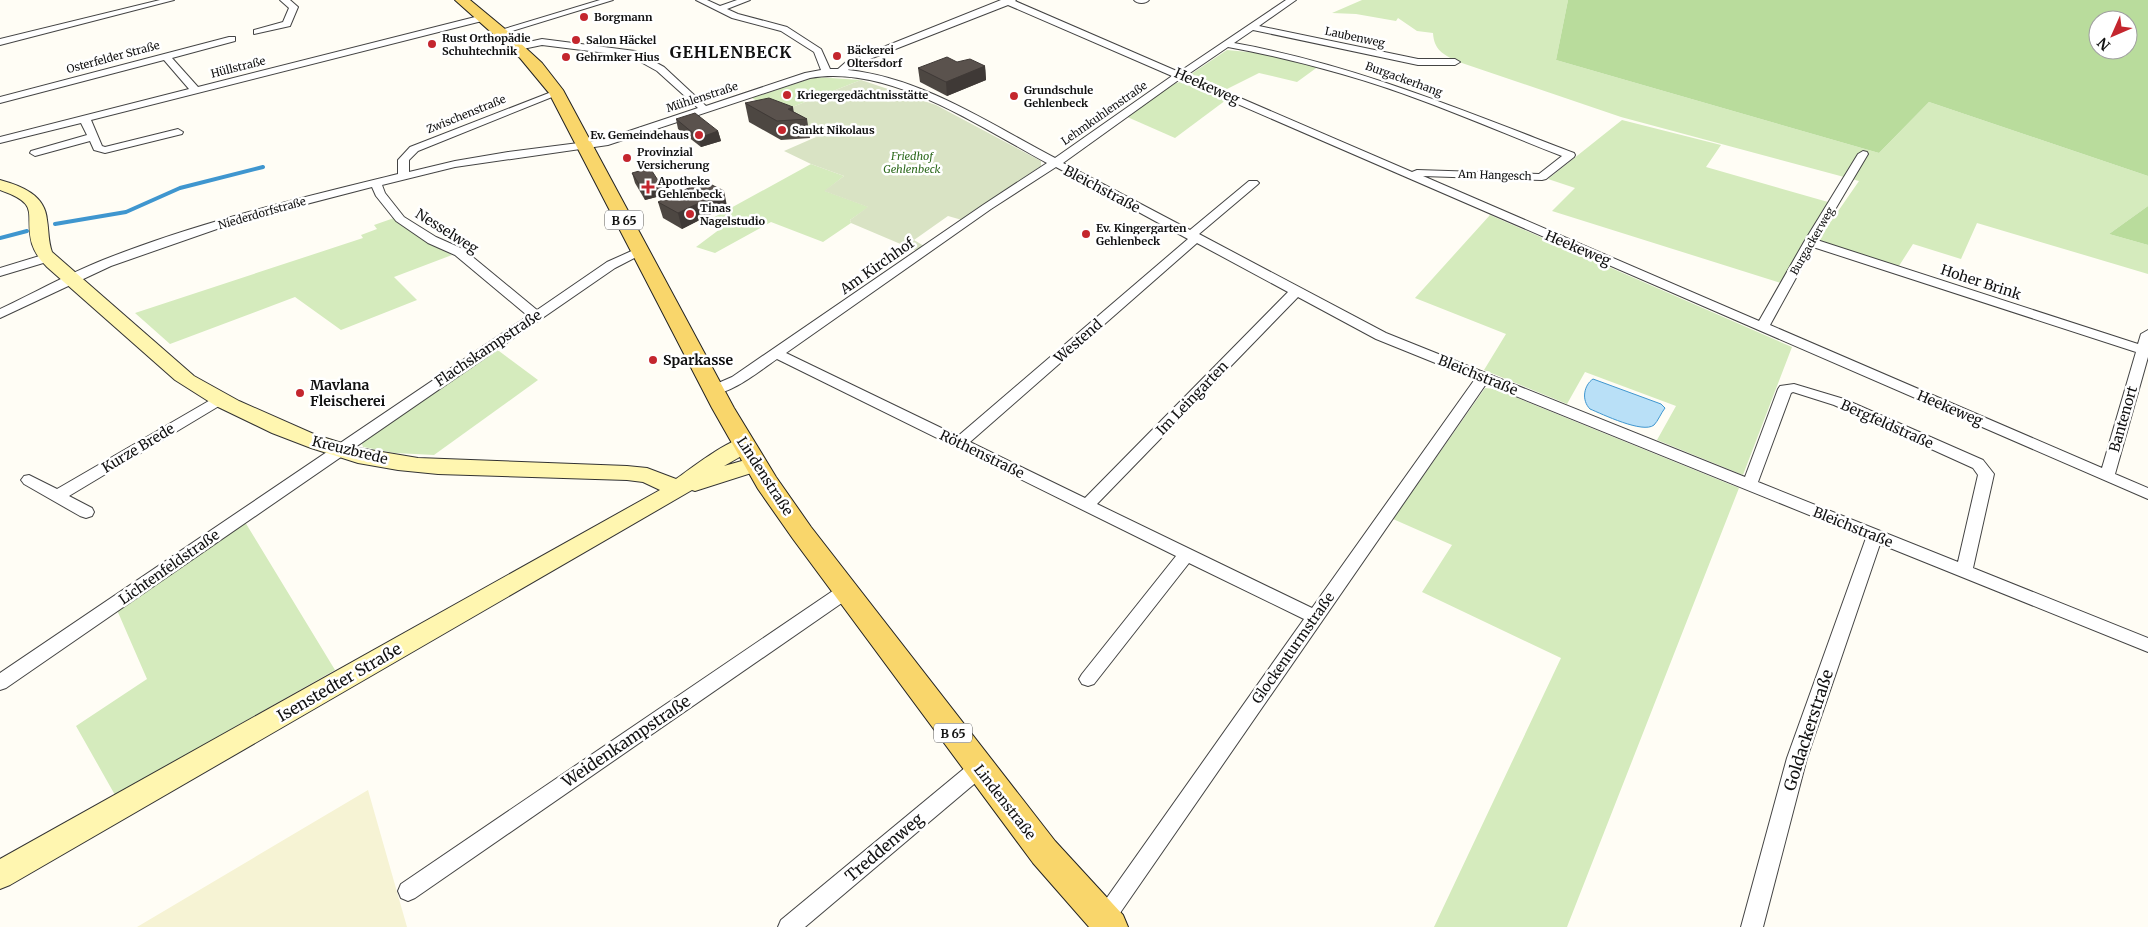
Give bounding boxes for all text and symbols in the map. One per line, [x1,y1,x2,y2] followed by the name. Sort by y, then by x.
[594,10,653,24] place label: Borgmann
[2088,10,2138,60] north arrow
[578,11,590,23] marker: Borgmann
[1324,24,1387,50] street label: Laubenweg
[442,31,531,58] place label: Rust Orthopädie Schuhtechnik
[586,33,657,47] place label: Salon Häckel
[570,34,582,46] marker: Salon Häckel
[2094,34,2114,54] text: N
[65,38,161,76] street label: Osterfelder Straße
[426,38,438,50] marker: Rust Orthopädie Schuhtechnik
[670,42,792,62] district label: GEHLENBECK
[847,43,903,70] place label: Bäckerei Oltersdorf
[576,50,660,64] place label: Gehrmker Hius
[831,50,843,62] marker: Bäckerei Oltersdorf
[560,51,572,63] marker: Gehrmker Hius
[209,53,267,81] street label: Hüllstraße
[1364,59,1445,100] street label: Burgackerhang
[1172,64,1243,109] street label: Heekeweg
[1058,78,1150,148] street label: Lehmkuhlenstraße
[664,79,740,115] street label: Mühlenstraße
[1024,83,1093,110] place label: Grundschule Gehlenbeck
[797,88,928,102] place label: Kriegergedächtnisstätte
[781,89,793,101] marker: Kriegergedächtnisstätte
[1008,90,1020,102] marker: Grundschule Gehlenbeck
[424,92,508,136] street label: Zwischenstraße
[792,123,875,137] place label: Sankt Nikolaus
[776,124,788,136] marker: Sankt Nikolaus
[590,128,689,142] place label: Ev. Gemeindehaus
[693,129,705,141] marker: Ev. Gemeindehaus
[636,145,709,172] place label: Provinzial Versicherung
[883,149,941,176] park label: Friedhof Gehlenbeck
[621,152,633,164] marker: Provinzial Versicherung
[1061,161,1143,217] street label: Bleichstraße
[1457,167,1533,183] street label: Am Hangesch
[657,174,723,201] place label: Apotheke Gehlenbeck
[642,181,654,193] marker: Apotheke Gehlenbeck
[217,194,308,232] street label: Niederdorfstraße
[700,201,765,228] place label: Tinas Nagelstudio
[1787,204,1837,278] street label: Burgackerweg
[412,205,482,258] street label: Nesselweg
[684,208,696,220] marker: Tinas Nagelstudio
[605,210,643,230] road number: B 65
[1096,221,1187,248] place label: Ev. Kingergarten Gehlenbeck
[1543,226,1614,270] street label: Heekeweg
[1080,228,1092,240] marker: Ev. Kingergarten Gehlenbeck
[836,233,918,299] street label: Am Kirchhof
[1939,261,2024,303] street label: Hoher Brink
[431,306,545,390] street label: Flachskampstraße
[1050,315,1106,367] street label: Westend
[663,351,734,369] place label: Sparkasse
[1436,351,1520,399] street label: Bleichstraße
[647,354,659,366] marker: Sparkasse
[1152,357,1232,439] street label: Im Leingarten
[310,376,385,410] place label: Mavlana Fleischerei
[2105,383,2141,454] street label: Bantenort
[1915,386,1986,430] street label: Heekeweg
[294,387,306,399] marker: Mavlana Fleischerei
[1838,396,1936,452] street label: Bergfeldstraße
[98,419,178,477] street label: Kurze Brede
[937,426,1027,482] street label: Röthenstraße
[310,432,390,468] street label: Kreuzbrede
[733,433,797,519] street label: Lindenstraße
[1811,503,1895,551] street label: Bleichstraße
[115,526,223,608] street label: Lichtenfeldstraße
[1248,589,1338,707] street label: Glockenturmstraße
[273,638,405,726] street label: Isenstedter Straße
[1779,667,1837,793] street label: Goldackerstraße
[557,691,694,792] street label: Weidenkampstraße
[934,724,972,742] road number: B 65
[970,761,1040,843] street label: Lindenstraße
[841,808,927,886] street label: Treddenweg

